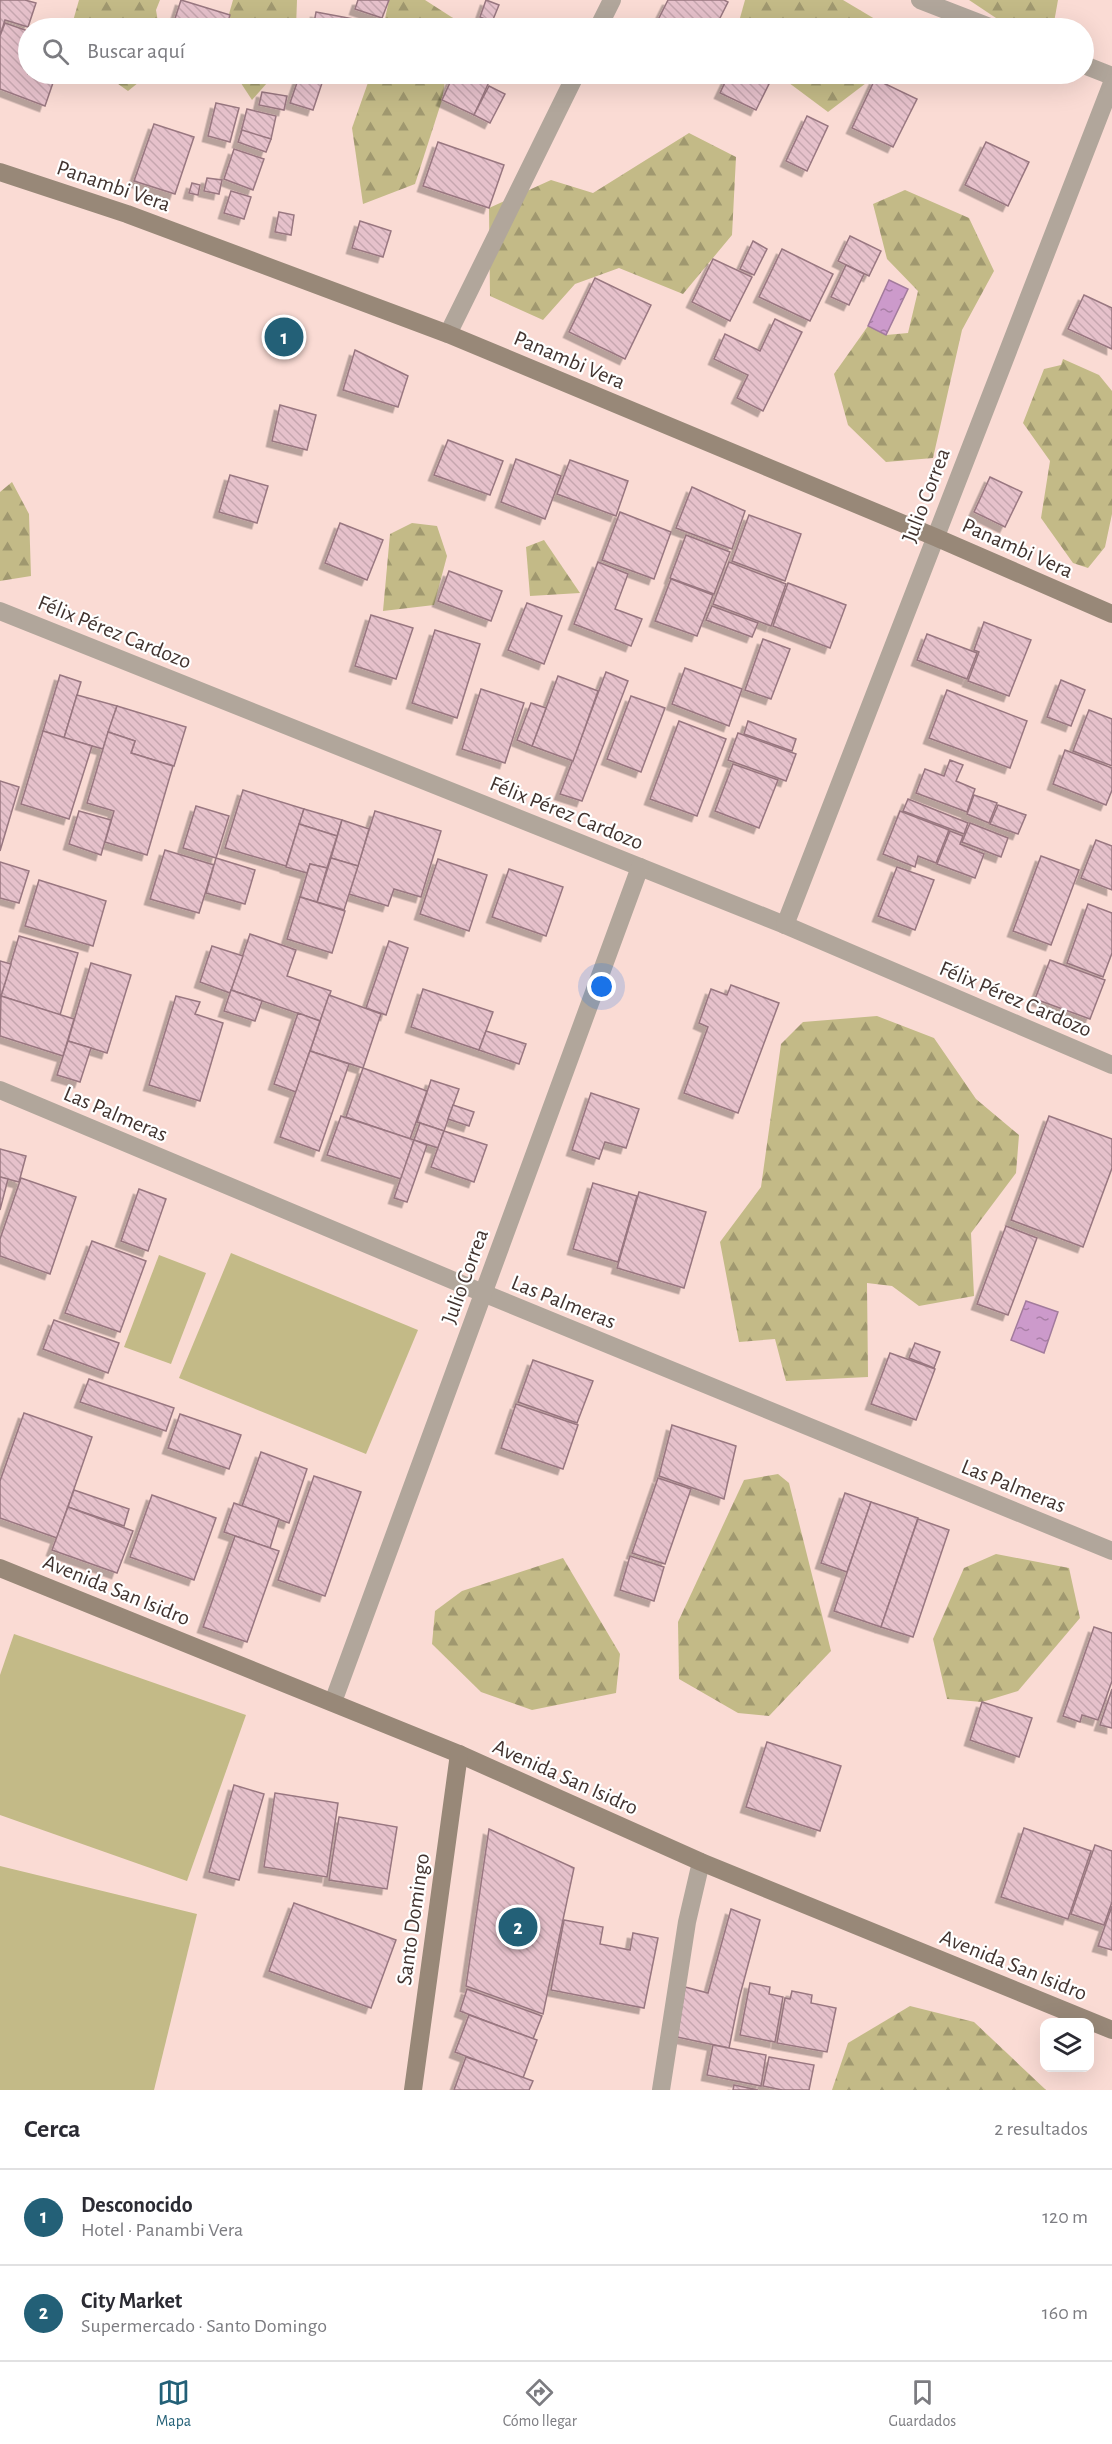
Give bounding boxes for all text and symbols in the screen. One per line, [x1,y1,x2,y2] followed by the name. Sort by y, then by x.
[18,18,1094,84] search box
[39,35,72,68] icon: search
[87,40,185,62] text: Buscar aquí
[54,156,173,216] street label: Panambi Vera
[264,314,304,360] pin: 1
[511,327,628,393] street label: Panambi Vera
[898,445,954,546] street label: Julio Correa
[959,514,1076,582] street label: Panambi Vera
[35,591,194,673] street label: Félix Pérez Cardozo
[487,772,646,854] street label: Félix Pérez Cardozo
[936,957,1095,1041] street label: Félix Pérez Cardozo
[587,972,616,1001] your location
[60,1082,171,1146] street label: Las Palmeras
[438,1226,492,1327] street label: Julio Correa
[508,1271,619,1333] street label: Las Palmeras
[958,1455,1069,1517] street label: Las Palmeras
[40,1550,193,1629] street label: Avenida San Isidro
[490,1735,642,1819] street label: Avenida San Isidro
[393,1852,433,1987] street label: Santo Domingo
[498,1904,538,1950] pin: 2
[937,1925,1090,2004] street label: Avenida San Isidro
[1040,2018,1094,2072] map controls
[1040,2018,1094,2072] button: layers
[24,2116,81,2142] text: Cerca
[994,2119,1088,2139] text: 2 resultados
[81,2194,193,2216] text: Desconocido
[40,2207,47,2227] text: 1
[1042,2207,1088,2227] text: 120 m
[81,2220,243,2240] text: Hotel · Panambi Vera
[81,2290,182,2312] text: City Market
[39,2303,48,2323] text: 2
[1042,2303,1088,2323] text: 160 m
[81,2316,327,2336] text: Supermercado · Santo Domingo
[156,2376,191,2431] tab: Mapa
[503,2376,577,2431] tab: Cómo llegar
[889,2376,956,2431] tab: Guardados

